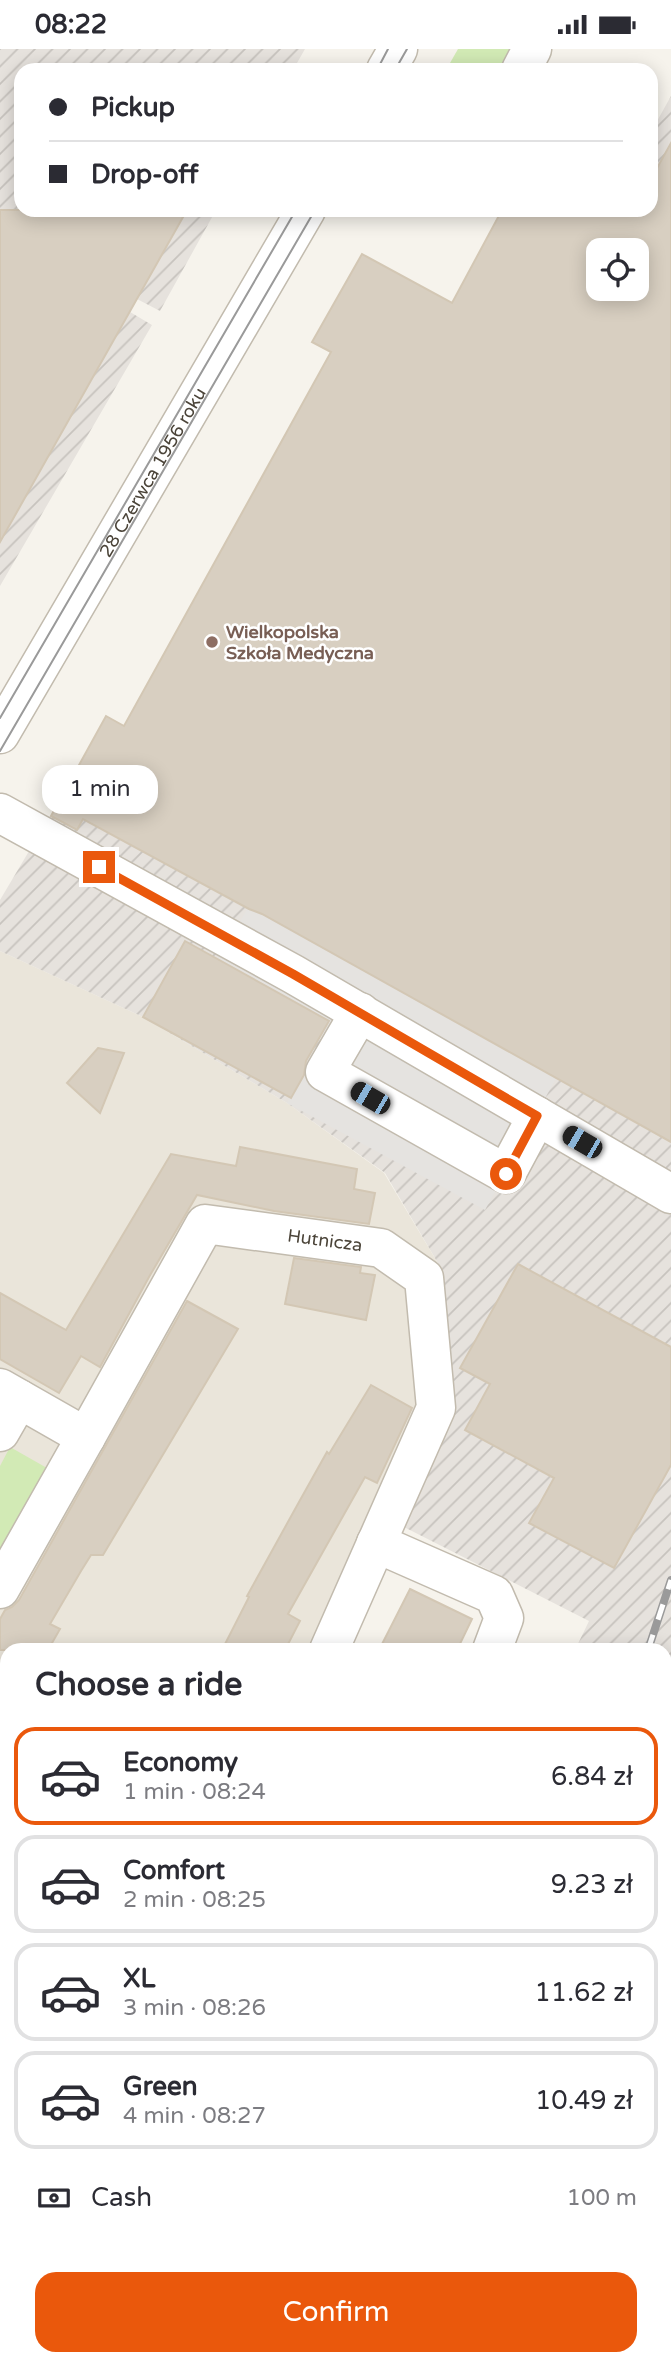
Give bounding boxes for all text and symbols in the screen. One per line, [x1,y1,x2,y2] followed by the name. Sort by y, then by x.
[35,9,107,40] text: 08:22
[91,92,175,123] text: Pickup
[91,159,198,190] text: Drop-off
[586,238,649,301] map controls
[586,238,649,301] button: locate
[95,384,211,561] street label: 28 Czerwca 1956 roku
[226,621,374,664] place label: Wielkopolska Szkoła Medyczna
[204,634,220,650] marker: Wielkopolska Szkoła Medyczna
[41,765,157,815] callout: 1 min
[69,775,131,803] text: 1 min
[83,851,115,883] route end
[347,1078,394,1118] car
[559,1122,606,1162] car
[490,1158,522,1190] route start
[286,1224,364,1256] street label: Hutnicza
[35,1666,242,1704] text: Choose a ride
[39,1745,102,1808] icon: car
[123,1747,238,1778] text: Economy
[551,1761,633,1792] text: 6.84 zł
[123,1778,266,1806] text: 1 min · 08:24
[39,1853,102,1916] icon: car
[123,1855,225,1886] text: Comfort
[551,1869,633,1900] text: 9.23 zł
[123,1886,266,1914] text: 2 min · 08:25
[39,1961,102,2024] icon: car
[123,1963,155,1994] text: XL
[534,1977,633,2008] text: 11.62 zł
[123,1994,266,2022] text: 3 min · 08:26
[39,2069,102,2132] icon: car
[123,2071,198,2102] text: Green
[535,2085,633,2116] text: 10.49 zł
[123,2102,266,2130] text: 4 min · 08:27
[35,2179,73,2217] icon: cash
[91,2182,152,2213] text: Cash
[567,2184,637,2212] text: 100 m
[35,2272,637,2352] button: Confirm

